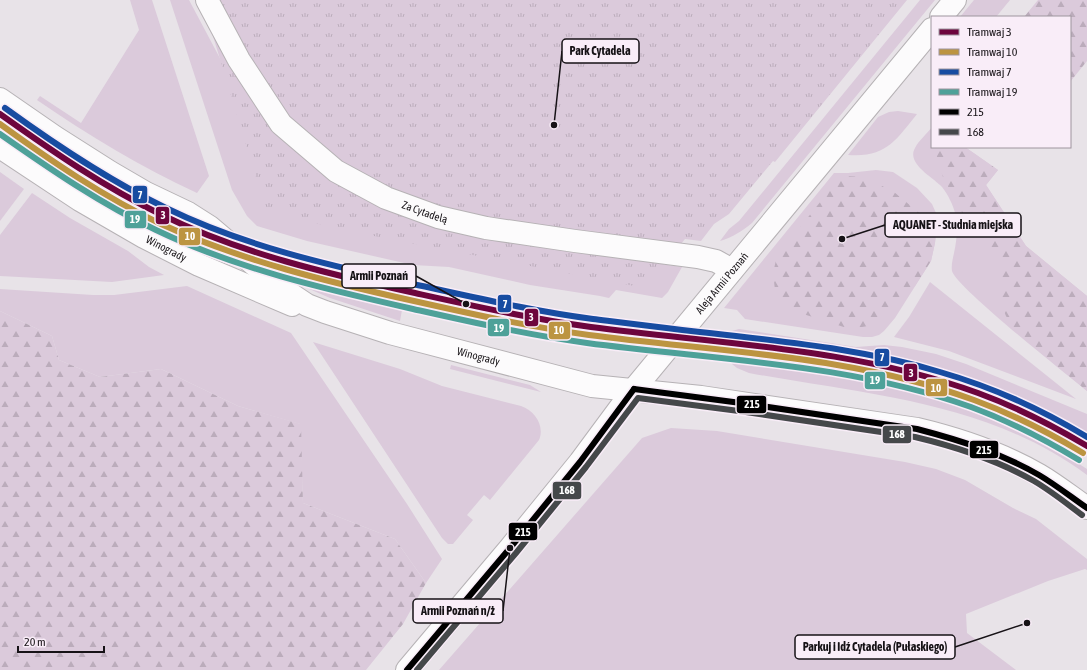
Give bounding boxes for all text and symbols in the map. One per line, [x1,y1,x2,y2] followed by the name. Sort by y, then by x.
[931,16,1071,148] legend
[967,25,1012,39] text: Tramwaj 3
[562,39,639,63] callout: Park Cytadela
[570,44,631,58] text: Park Cytadela
[967,45,1018,59] text: Tramwaj 10
[967,65,1012,79] text: Tramwaj 7
[967,85,1018,99] text: Tramwaj 19
[967,105,984,119] text: 215
[967,125,984,139] text: 168
[132,185,148,204] line badge: 7
[137,189,143,201] text: 7
[400,198,449,225] street label: Za Cytadelą
[155,206,170,225] line badge: 3
[160,209,166,221] text: 3
[124,210,147,229] line badge: 19
[130,213,140,225] text: 19
[885,213,1021,237] callout: AQUANET - Studnia miejska
[892,218,1013,232] text: AQUANET - Studnia miejska
[178,227,201,246] line badge: 10
[185,230,195,242] text: 10
[144,233,189,264] street label: Winogrady
[693,250,751,316] street label: Aleja Armii Poznań
[342,264,416,288] callout: Armii Poznań
[349,269,408,283] text: Armii Poznań
[497,294,512,313] line badge: 7
[502,298,508,310] text: 7
[524,308,539,327] line badge: 3
[528,311,534,323] text: 3
[487,318,510,337] line badge: 19
[548,321,571,340] line badge: 10
[494,322,504,334] text: 19
[554,324,564,336] text: 10
[456,345,502,368] street label: Winogrady
[874,348,890,367] line badge: 7
[879,351,885,363] text: 7
[903,363,918,382] line badge: 3
[908,367,914,379] text: 3
[864,371,886,390] line badge: 19
[870,374,880,386] text: 19
[925,378,948,397] line badge: 10
[931,382,941,394] text: 10
[736,395,767,414] line badge: 215
[744,398,760,410] text: 215
[882,425,912,444] line badge: 168
[889,428,905,440] text: 168
[969,440,999,459] line badge: 215
[976,444,992,456] text: 215
[552,481,582,500] line badge: 168
[559,484,575,496] text: 168
[508,522,538,541] line badge: 215
[515,526,531,538] text: 215
[413,599,503,623] callout: Armii Poznań n/ż
[420,604,496,618] text: Armii Poznań n/ż
[18,628,104,654] scale bar
[24,635,46,649] text: 20 m
[795,635,955,659] callout: Parkuj i Idź Cytadela (Pułaskiego)
[803,640,947,654] text: Parkuj i Idź Cytadela (Pułaskiego)

